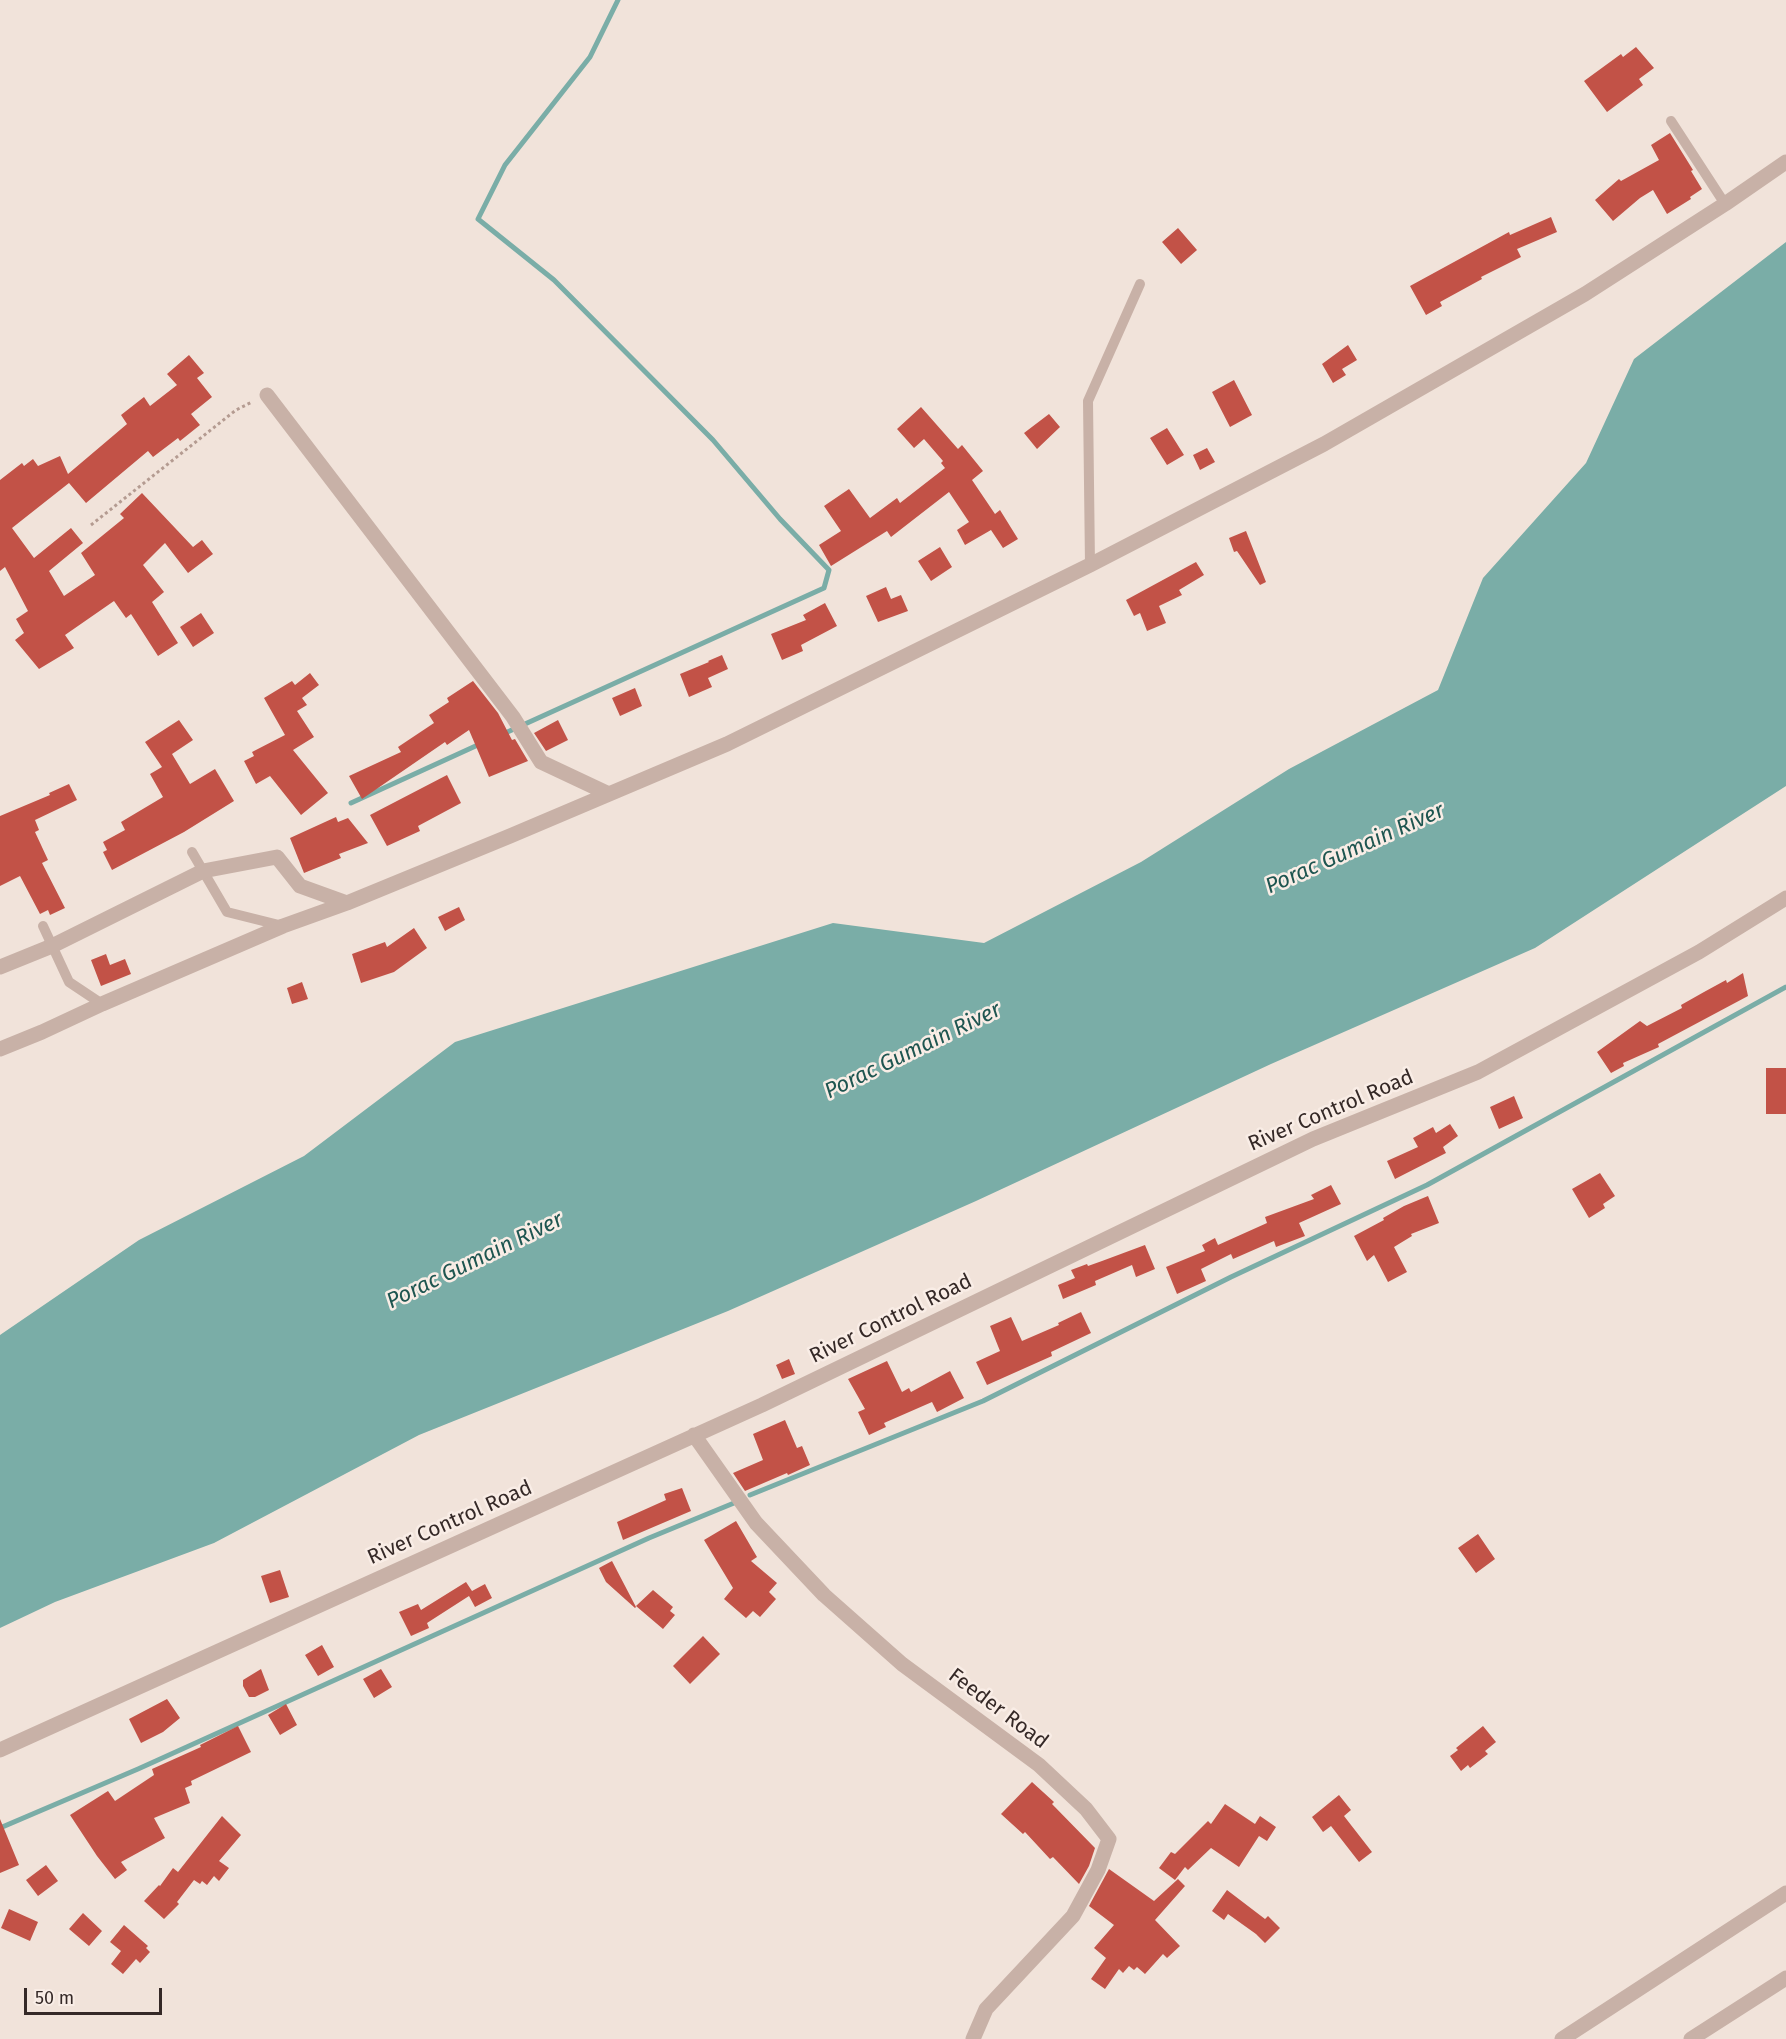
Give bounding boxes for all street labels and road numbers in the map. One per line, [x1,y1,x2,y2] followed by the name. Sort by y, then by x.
[1244,1065,1418,1157] street label: River Control Road
[806,1269,976,1369] street label: River Control Road
[364,1475,536,1571] street label: River Control Road
[943,1663,1053,1755] street label: Feeder Road

